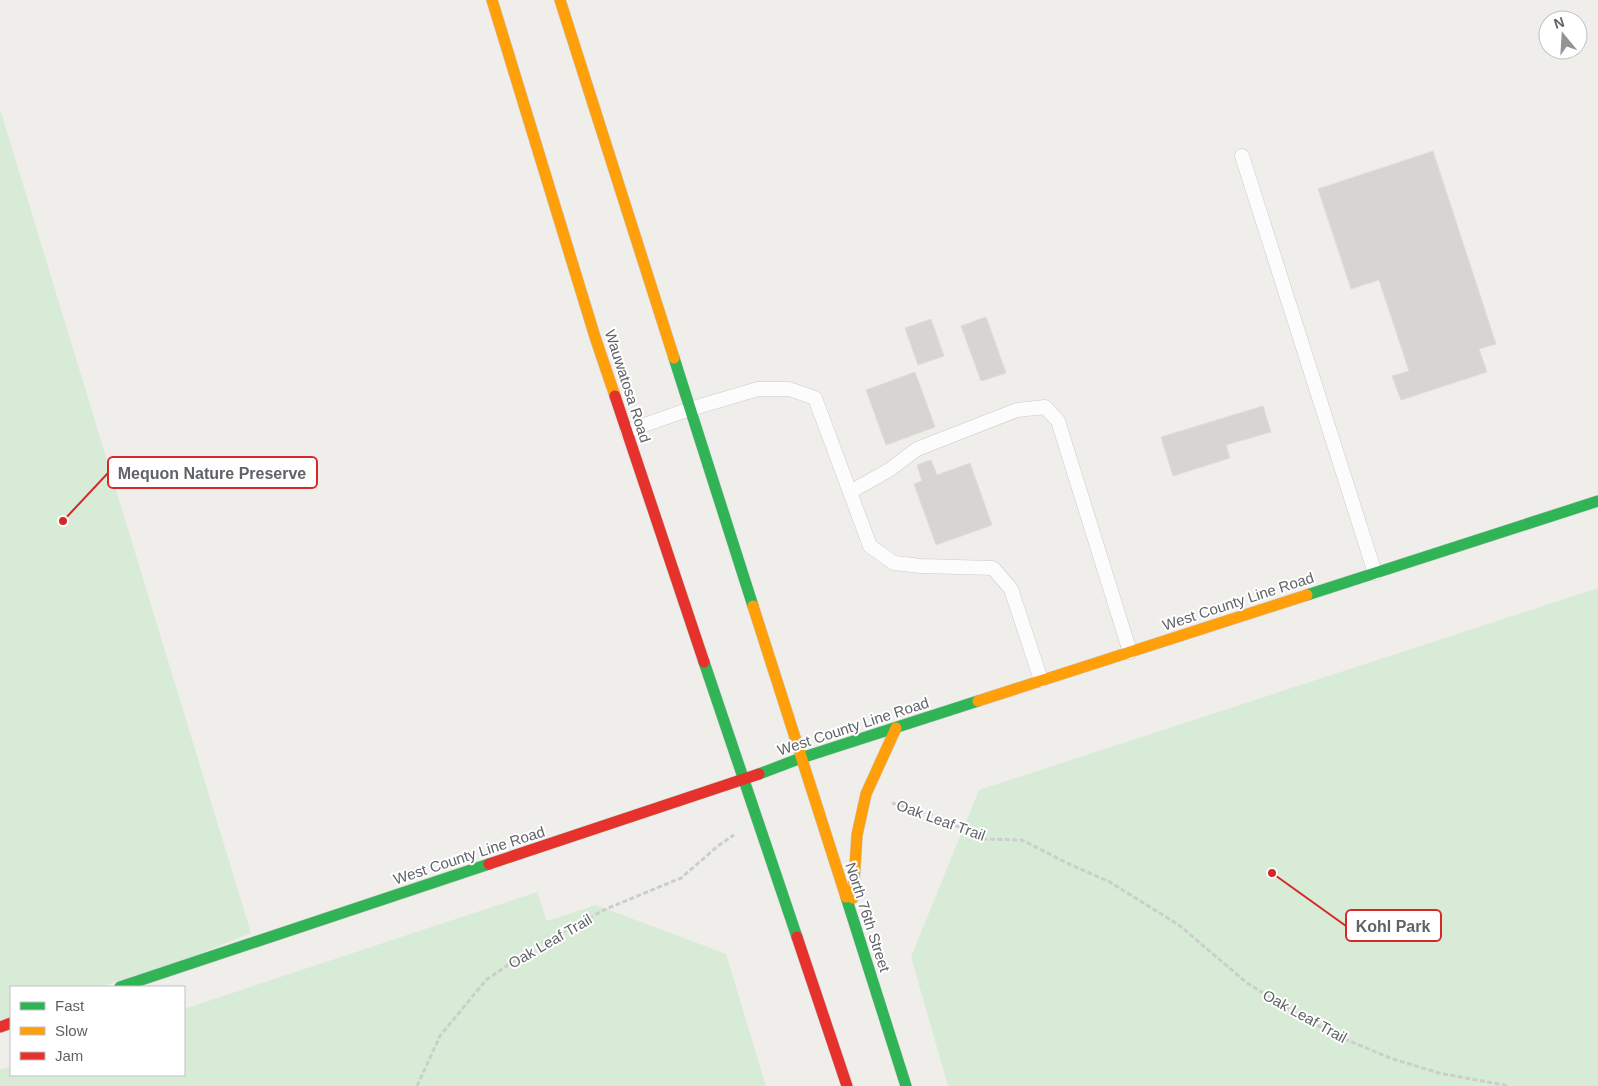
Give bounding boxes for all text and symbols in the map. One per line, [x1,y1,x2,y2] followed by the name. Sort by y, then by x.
[1538,10,1588,60] north arrow
[1552,13,1566,32] text: N
[602,327,654,445] street label: Wauwatosa Road
[108,457,317,488] callout: Mequon Nature Preserve
[118,465,306,482] text: Mequon Nature Preserve
[1160,568,1316,634] street label: West County Line Road
[775,693,931,759] street label: West County Line Road
[894,796,988,844] street label: Oak Leaf Trail
[391,822,547,888] street label: West County Line Road
[842,860,894,975] street label: North 76th Street
[505,910,595,972] street label: Oak Leaf Trail
[1346,910,1441,941] callout: Kohl Park
[1356,918,1430,935] text: Kohl Park
[10,986,185,1076] legend
[1260,986,1350,1046] street label: Oak Leaf Trail
[55,997,85,1014] text: Fast
[55,1022,88,1039] text: Slow
[55,1047,83,1064] text: Jam

